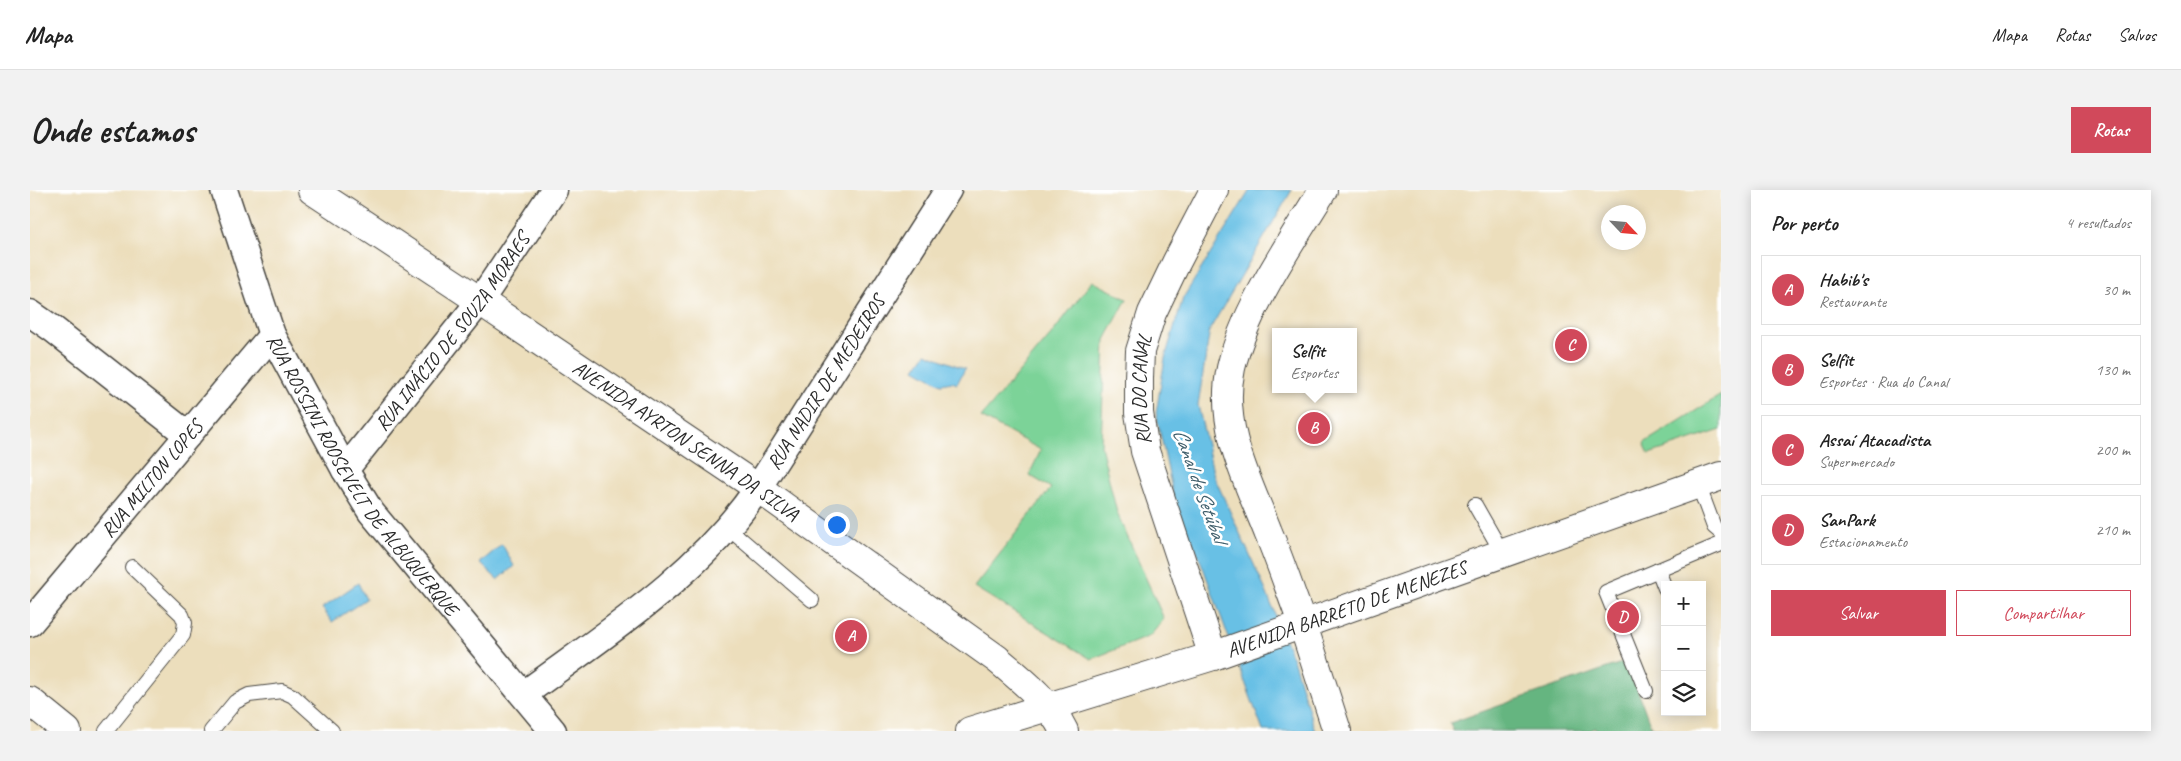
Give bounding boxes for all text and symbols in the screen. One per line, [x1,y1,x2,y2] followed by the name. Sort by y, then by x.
[25,20,72,50] text: Mapa
[1992,24,2027,46] text: Mapa
[2055,24,2090,46] text: Rotas
[2118,24,2156,46] text: Salvos
[2071,107,2151,153] button: Rotas
[30,108,195,153] text: Onde estamos
[1601,205,1646,250] north arrow
[1771,210,1838,236] text: Por perto
[2066,213,2131,233] text: 4 resultados
[369,225,537,436] street label: RUA INÁCIO DE SOUZA MORAES
[1819,268,1868,292] text: Habib's
[1784,280,1792,300] text: A
[2103,280,2130,300] text: 30 m
[761,288,892,474] street label: RUA NADIR DE MEDEIROS
[1819,292,1886,312] text: Restaurante
[1555,326,1587,364] pin: C
[1272,328,1357,393] popup
[261,330,465,623] street label: RUA ROSSINI ROOSEVELT DE ALBUQUERQUE
[1127,331,1158,447] street label: RUA DO CANAL
[1291,339,1325,363] text: Selfit
[1819,348,1853,372] text: Selfit
[568,355,804,527] street label: AVENIDA AYRTON SENNA DA SILVA
[1784,360,1792,380] text: B
[2096,360,2130,380] text: 130 m
[1291,363,1338,383] text: Esportes
[1819,372,1948,392] text: Esportes · Rua do Canal
[1298,409,1330,447] pin: B
[95,413,210,543] street label: RUA MILTON LOPES
[1167,425,1235,551] water label: Canal de Setúbal
[1819,428,1930,452] text: Assaí Atacadista
[1784,440,1792,460] text: C
[2096,440,2130,460] text: 200 m
[1819,452,1894,472] text: Supermercado
[1819,508,1875,532] text: SanPark
[824,512,850,538] your location
[1783,520,1793,540] text: D
[2096,520,2130,540] text: 210 m
[1819,532,1907,552] text: Estacionamento
[1223,554,1473,663] street label: AVENIDA BARRETO DE MENEZES
[1661,581,1706,716] map controls
[1661,581,1706,626] button: +
[1771,590,1946,636] button: Salvar
[1956,590,2131,636] button: Compartilhar
[1607,598,1639,636] pin: D
[835,617,867,655] pin: A
[1661,626,1706,671] button: −
[1661,671,1706,716] button: layers

